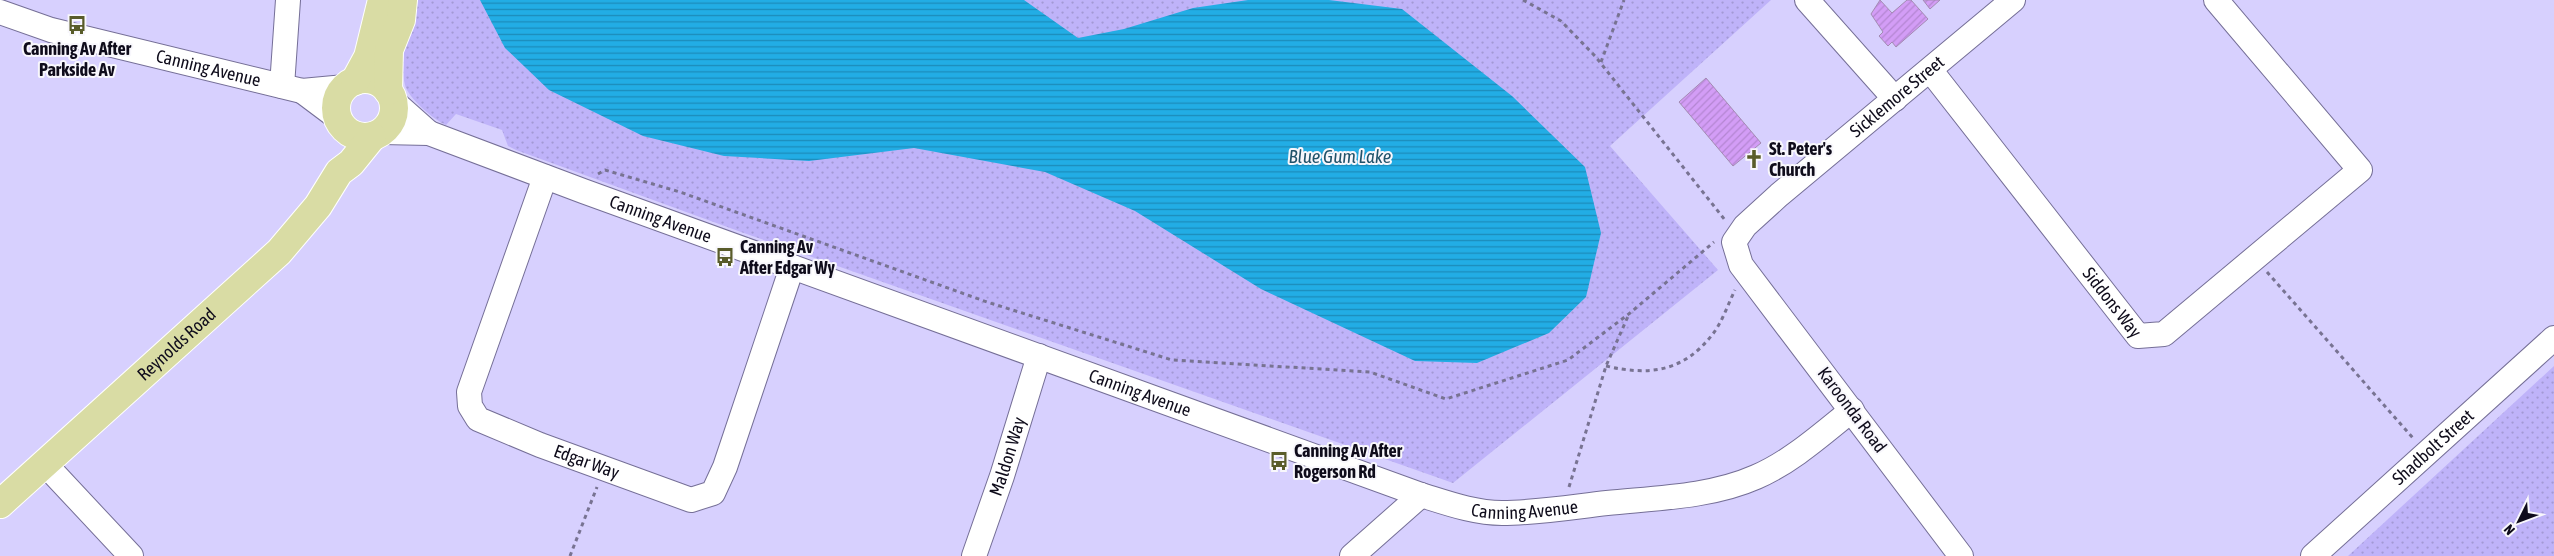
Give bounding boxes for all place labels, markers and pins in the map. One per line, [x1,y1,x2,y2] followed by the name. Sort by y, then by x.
[66,14,88,36] bus stop icon: Canning Av After Parkside Av
[23,38,132,80] place label: Canning Av After Parkside Av
[1769,138,1833,180] place label: St. Peter's Church
[1743,148,1765,170] church icon: St. Peter's Church
[739,236,836,278] place label: Canning Av After Edgar Wy
[714,246,736,268] bus stop icon: Canning Av After Edgar Wy
[1294,440,1403,482] place label: Canning Av After Rogerson Rd
[1268,450,1290,472] bus stop icon: Canning Av After Rogerson Rd

